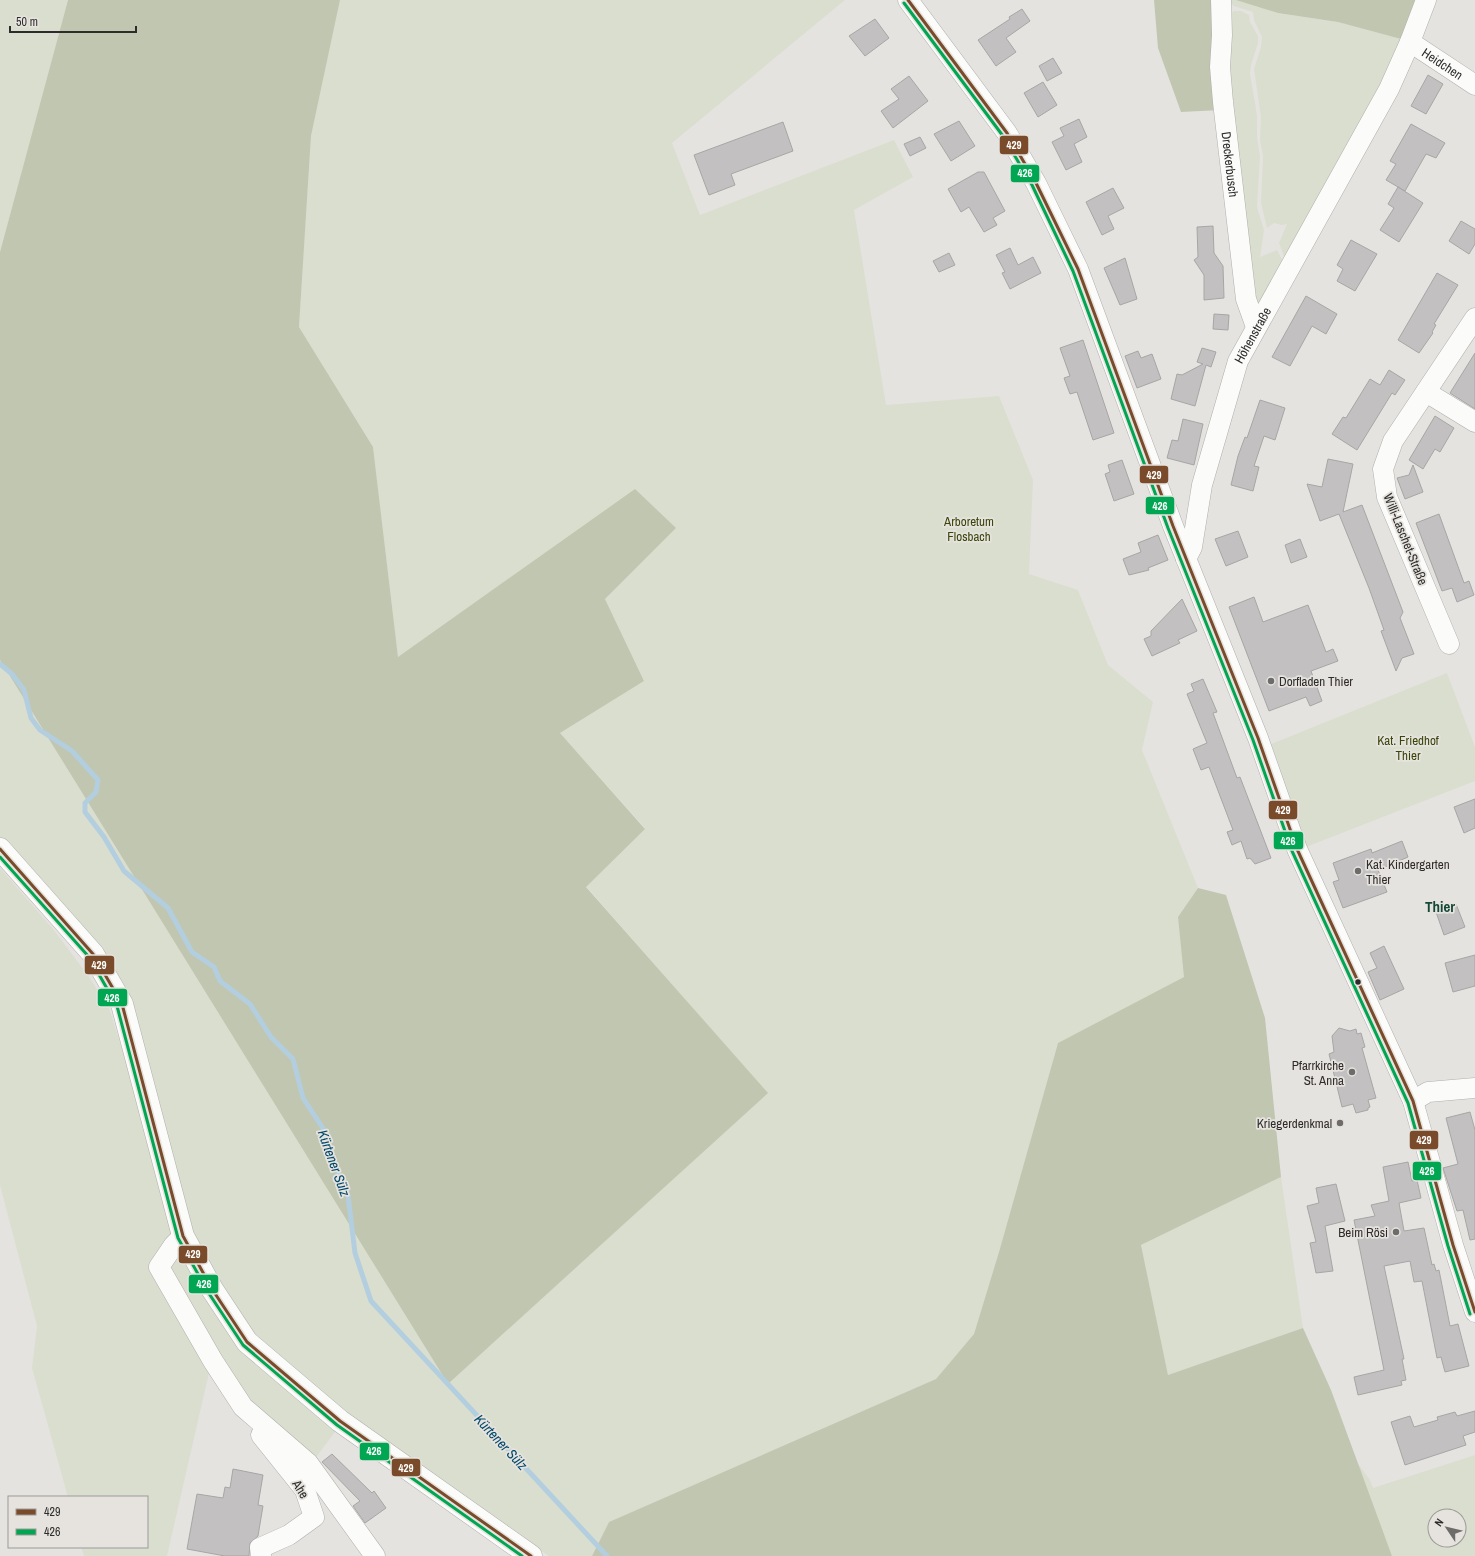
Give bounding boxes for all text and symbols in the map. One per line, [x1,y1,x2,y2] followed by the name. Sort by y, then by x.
[10,8,136,34] scale bar
[16,14,38,30] text: 50 m
[1419,44,1466,84] street label: Heidchen
[1218,131,1242,198] street label: Dreckerbusch
[999,135,1029,155] line badge: 429
[1006,138,1022,152] text: 429
[1010,164,1040,183] line badge: 426
[1017,166,1033,180] text: 426
[1230,304,1275,366] street label: Höhenstraße
[1139,465,1169,484] line badge: 429
[1146,468,1162,482] text: 429
[1379,491,1432,587] street label: Willi-Laschet-Straße
[1145,496,1175,515] line badge: 426
[1152,499,1168,513] text: 426
[943,513,994,545] park label: Arboretum Flosbach
[1279,673,1353,690] place label: Dorfladen Thier
[1266,676,1276,686] marker: Dorfladen Thier
[1377,732,1439,764] park label: Kat. Friedhof Thier
[1268,800,1298,820] line badge: 429
[1275,803,1291,817] text: 429
[1273,831,1304,850] line badge: 426
[1280,834,1296,848] text: 426
[1366,856,1450,888] place label: Kat. Kindergarten Thier
[1353,866,1363,876] marker: Kat. Kindergarten Thier
[1425,896,1455,917] district label: Thier
[84,955,115,975] line badge: 429
[91,958,107,972] text: 429
[1353,977,1363,987] unlabelled marker
[97,988,128,1007] line badge: 426
[104,991,120,1005] text: 426
[1292,1057,1344,1089] place label: Pfarrkirche St. Anna
[1347,1067,1357,1077] marker: Pfarrkirche St. Anna
[1257,1115,1332,1132] place label: Kriegerdenkmal
[1335,1118,1345,1128] marker: Kriegerdenkmal
[314,1127,354,1199] water label: Kürtener Sülz
[1409,1130,1439,1150] line badge: 429
[1416,1133,1432,1147] text: 429
[1412,1161,1442,1181] line badge: 426
[1419,1164,1435,1178] text: 426
[1338,1224,1388,1241] place label: Beim Rösi
[1391,1227,1401,1237] marker: Beim Rösi
[178,1245,208,1264] line badge: 429
[185,1247,201,1261] text: 429
[188,1274,219,1294] line badge: 426
[196,1277,212,1291] text: 426
[471,1410,531,1474] water label: Kürtener Sülz
[359,1442,390,1461] line badge: 426
[366,1444,382,1458] text: 426
[391,1458,421,1477] line badge: 429
[398,1461,414,1475] text: 429
[288,1476,313,1502] street label: Ahe
[8,1496,148,1548] legend
[44,1504,60,1520] text: 429
[1427,1508,1467,1548] north arrow
[1431,1516,1446,1529] text: N
[44,1524,60,1540] text: 426

